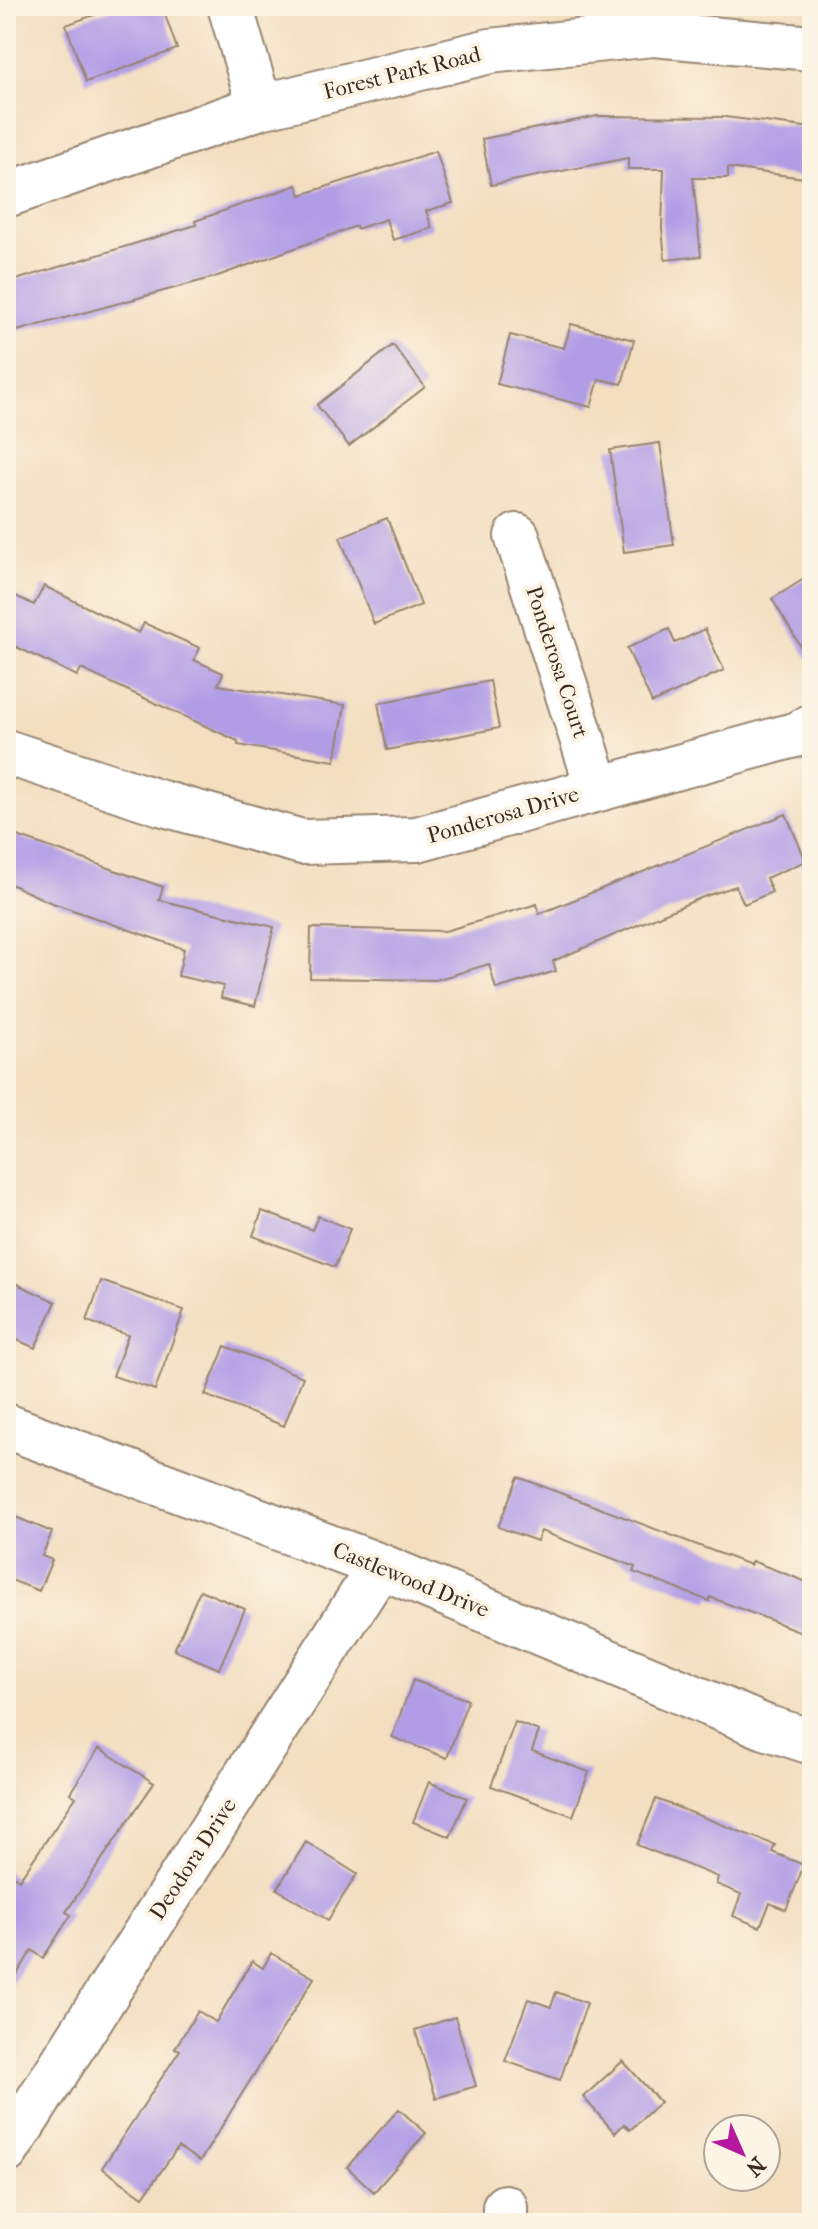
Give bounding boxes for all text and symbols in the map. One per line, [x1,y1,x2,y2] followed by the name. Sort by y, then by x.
[321,41,484,105] street label: Forest Park Road
[520,583,594,741] street label: Ponderosa Court
[424,781,582,849] street label: Ponderosa Drive
[329,1537,493,1623] street label: Castlewood Drive
[144,1793,242,1925] street label: Deodora Drive
[702,2113,782,2193] north arrow
[740,2151,771,2182] text: N

